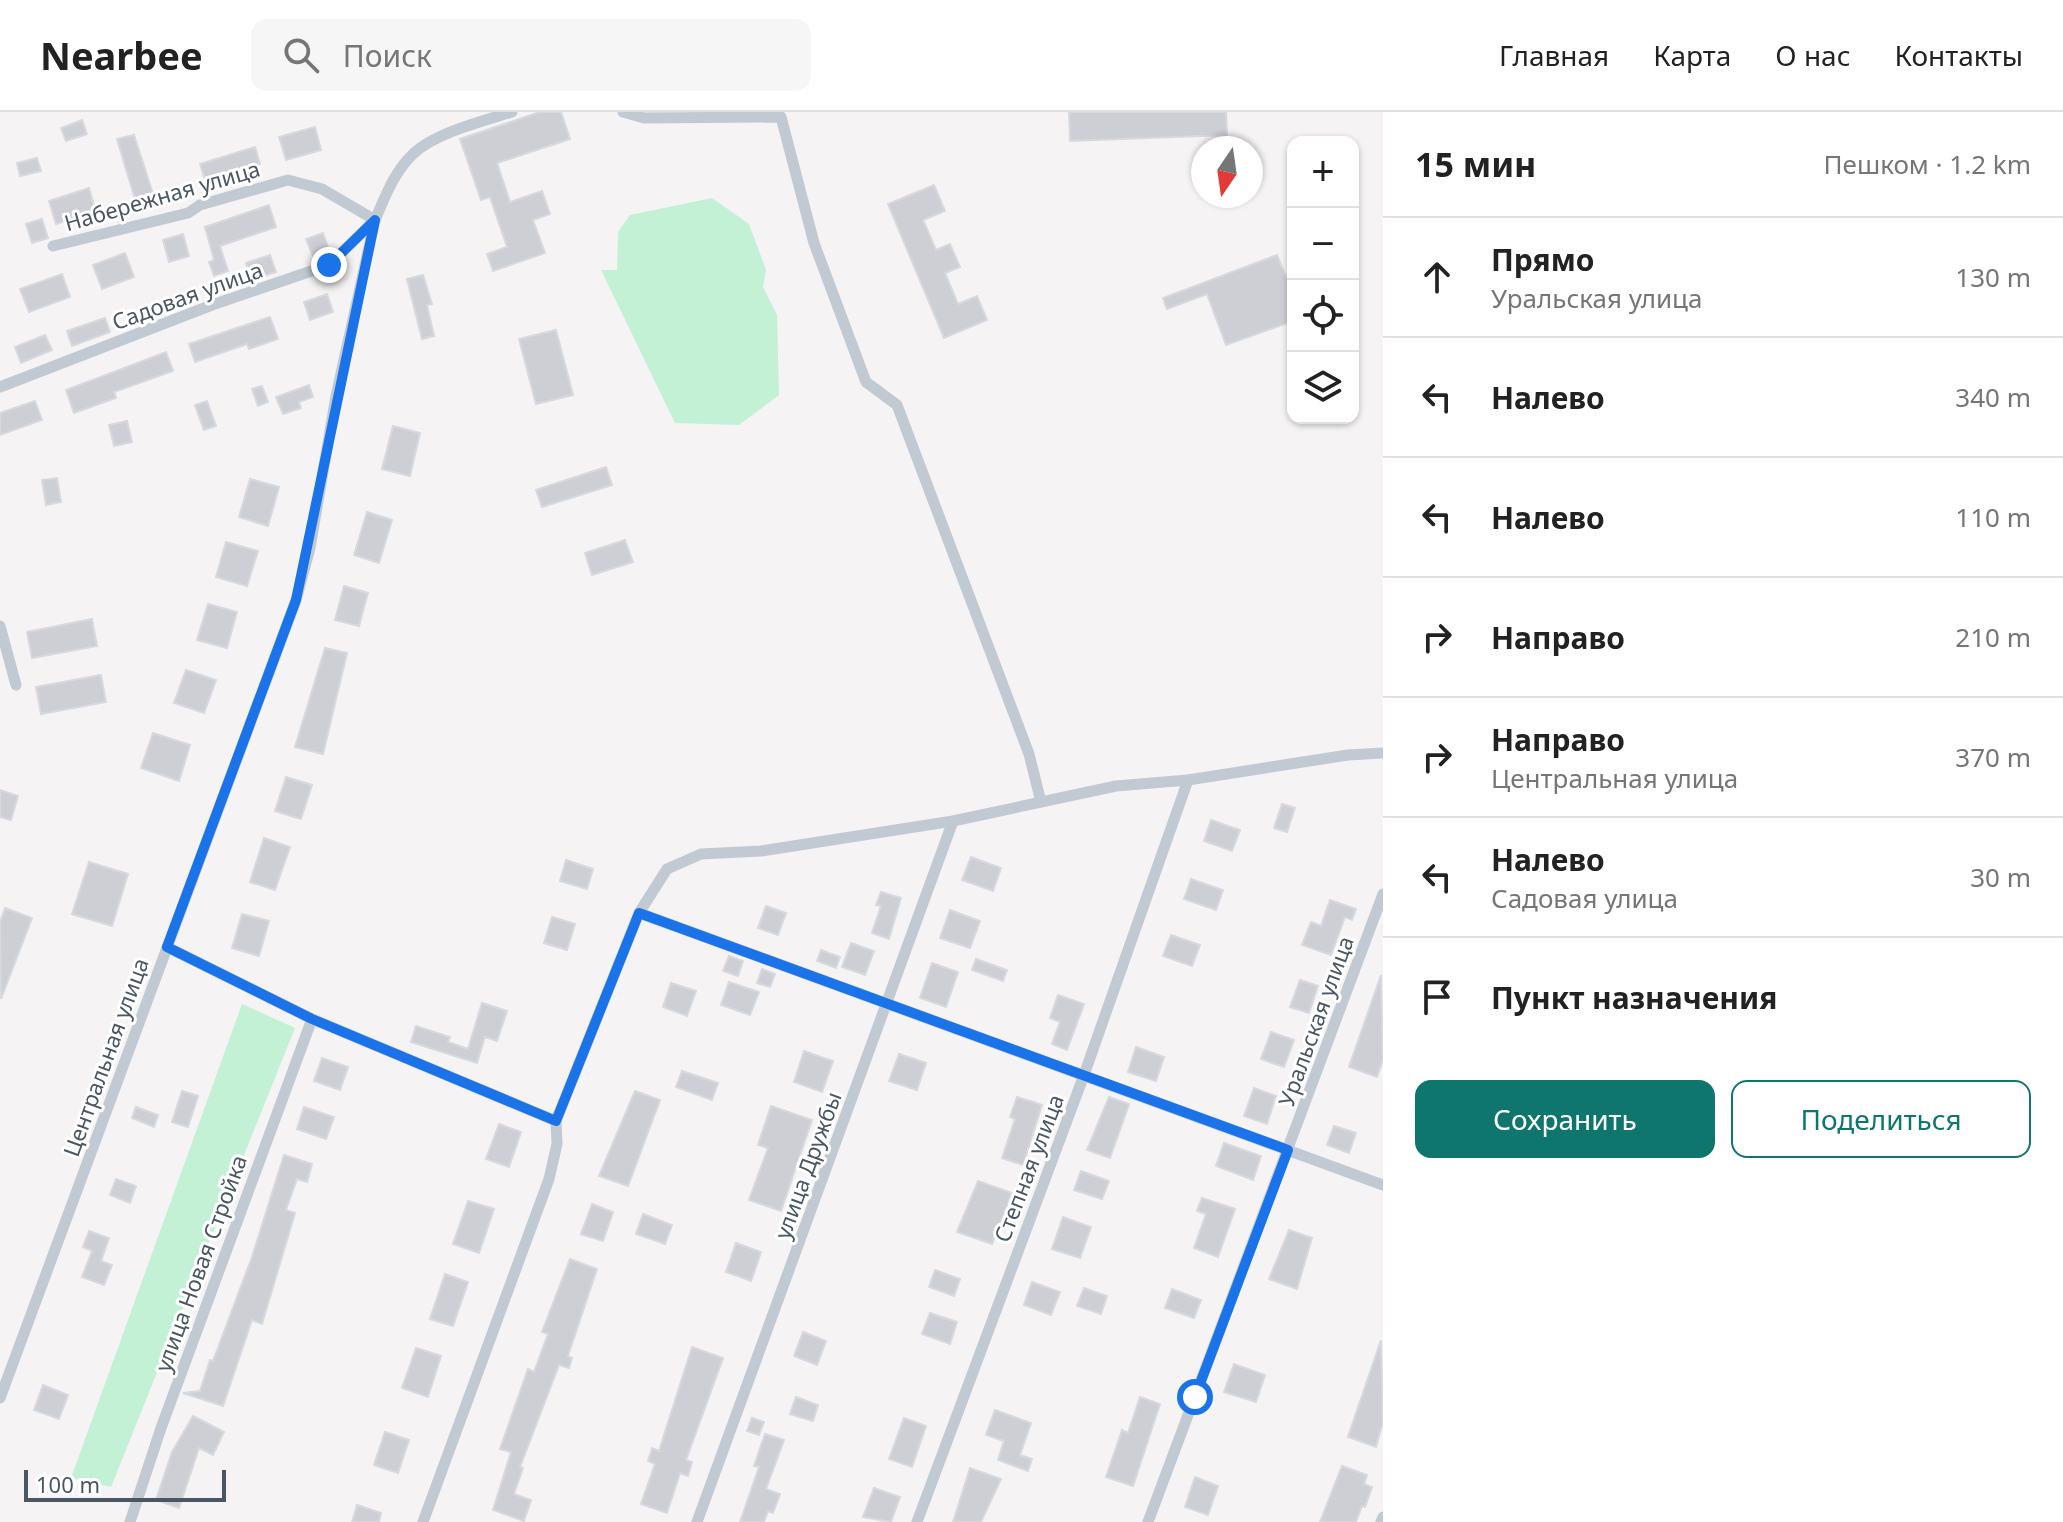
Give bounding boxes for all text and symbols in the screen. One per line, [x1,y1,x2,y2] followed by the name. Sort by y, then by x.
[251,19,811,91] search box
[40,29,203,81] text: Nearbee
[279,33,323,77] icon: search
[343,35,432,76] text: Поиск
[1499,36,1609,74] text: Главная
[1653,36,1731,74] text: Карта
[1775,36,1851,74] text: О нас
[1895,36,2023,74] text: Контакты
[1191,136,1263,208] north arrow
[1287,136,1359,424] map controls
[1287,136,1359,208] button: +
[1415,141,1536,187] text: 15 мин
[1824,146,2031,182] text: Пешком · 1.2 km
[61,153,263,237] street label: Набережная улица
[1287,208,1359,280] button: −
[1491,239,1595,280] text: Прямо
[311,247,347,283] route end
[108,254,266,336] street label: Садовая улица
[1415,255,1459,299] icon: ahead
[1955,259,2031,295] text: 130 m
[1287,280,1359,352] button: locate
[1491,280,1702,316] text: Уральская улица
[1287,352,1359,424] button: layers
[1415,375,1459,419] icon: left
[1491,377,1605,418] text: Налево
[1955,379,2031,415] text: 340 m
[1415,495,1459,539] icon: left
[1491,497,1605,538] text: Налево
[1955,499,2031,535] text: 110 m
[1415,615,1459,659] icon: right
[1491,617,1625,658] text: Направо
[1955,619,2031,655] text: 210 m
[1491,719,1625,760] text: Направо
[1415,735,1459,779] icon: right
[1955,739,2031,775] text: 370 m
[1491,760,1738,796] text: Центральная улица
[1491,839,1605,880] text: Налево
[1415,855,1459,899] icon: left
[1970,859,2031,895] text: 30 m
[1491,880,1678,916] text: Садовая улица
[1270,932,1360,1110] street label: Уральская улица
[55,954,155,1160] street label: Центральная улица
[1415,975,1459,1019] icon: arrive
[1491,977,1777,1018] text: Пункт назначения
[1415,1080,1715,1158] button: Сохранить
[1731,1080,2031,1158] button: Поделиться
[766,1087,848,1243] street label: улица Дружбы
[986,1090,1070,1246] street label: Степная улица
[147,1151,253,1375] street label: улица Новая Стройка
[1177,1379,1213,1415] route start
[24,1466,226,1502] scale bar
[36,1469,100,1499] text: 100 m

